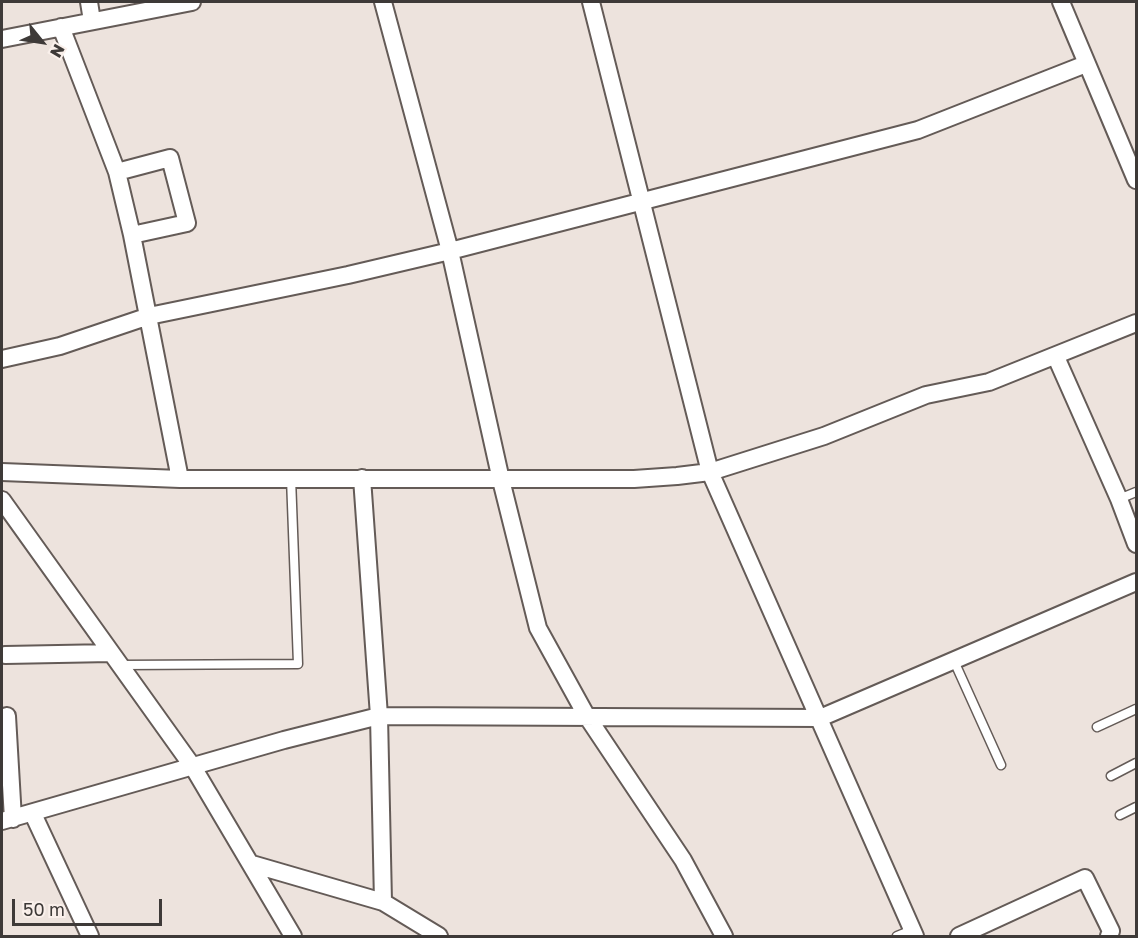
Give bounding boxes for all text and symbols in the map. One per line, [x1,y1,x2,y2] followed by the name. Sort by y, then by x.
[12,12,72,72] north arrow
[46,41,69,61] text: N
[15,887,165,925] scale bar
[23,898,65,920] text: 50 m

